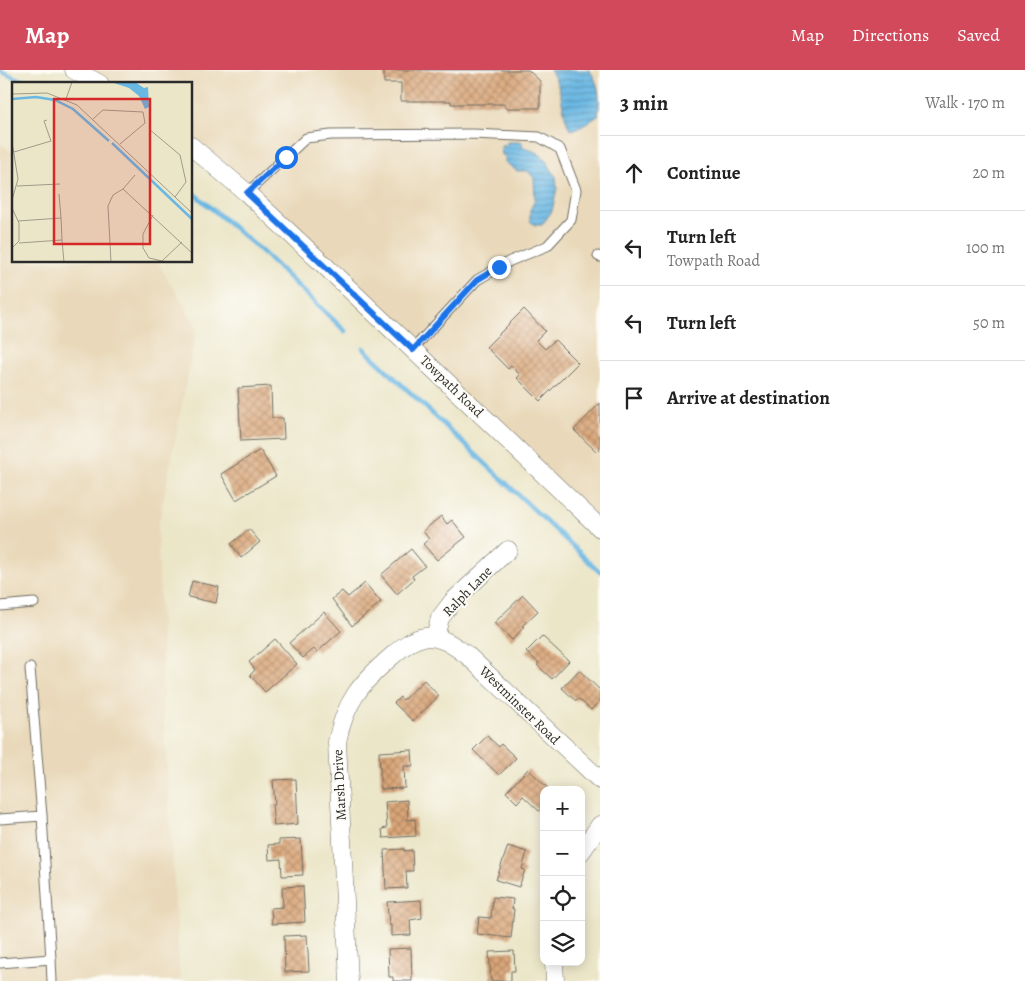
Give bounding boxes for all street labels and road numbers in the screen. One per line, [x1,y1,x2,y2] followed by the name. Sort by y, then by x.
[416,351,488,422] street label: Towpath Road
[438,562,496,621] street label: Ralph Lane
[474,661,565,749] street label: Westminster Road
[328,749,351,821] street label: Marsh Drive

